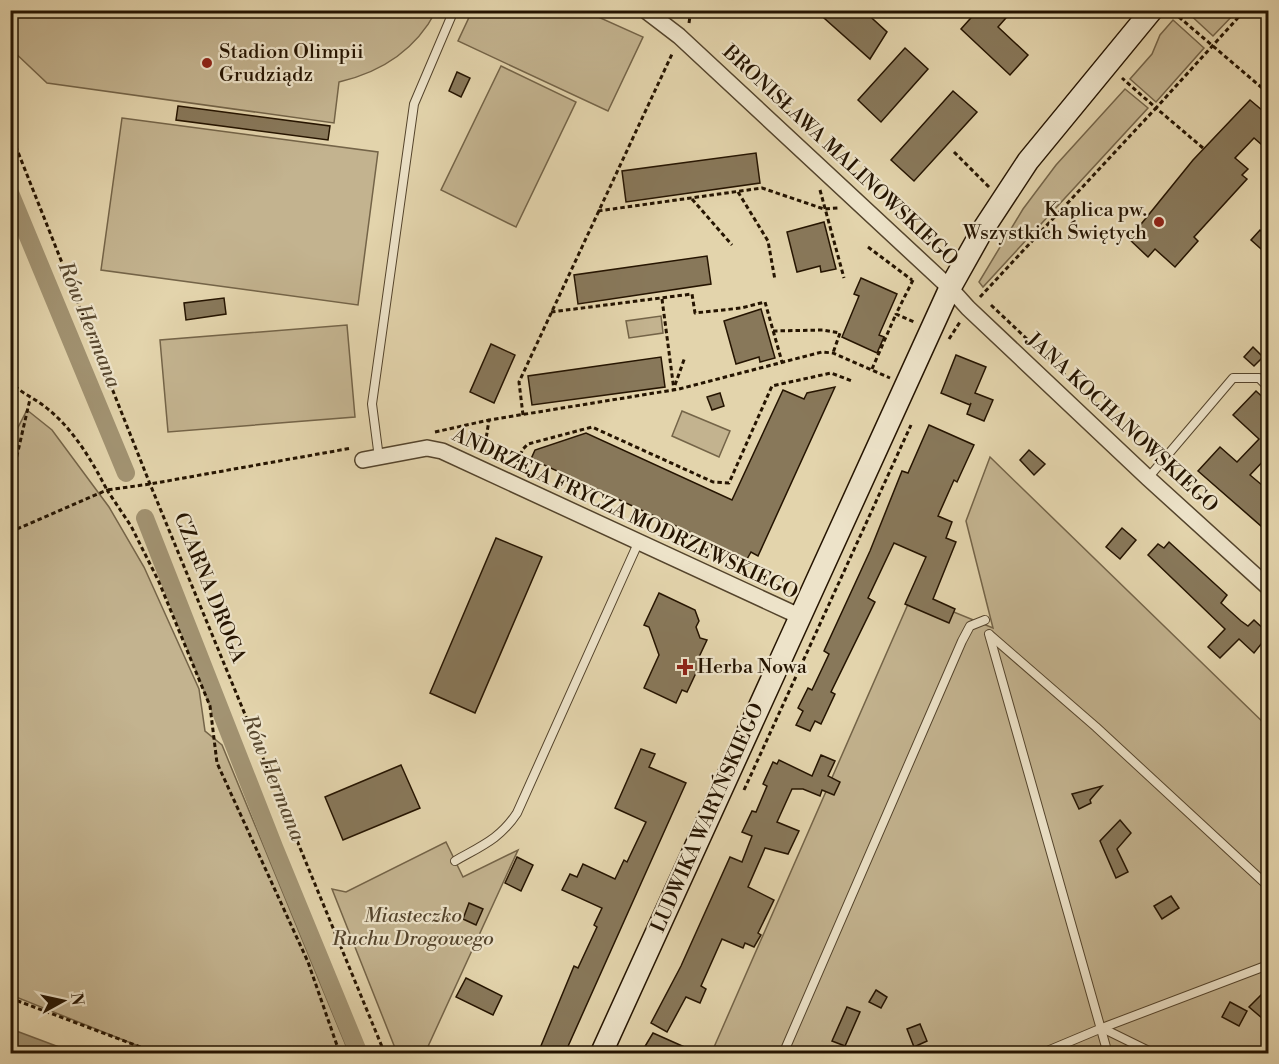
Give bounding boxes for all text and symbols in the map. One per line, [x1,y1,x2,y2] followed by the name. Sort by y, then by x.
[716,39,963,272] street label: BRONISŁAWA MALINOWSKIEGO
[219,40,364,88] place label: Stadion Olimpii Grudziądz
[200,56,214,70] marker: Stadion Olimpii Grudziądz
[962,198,1147,246] place label: Kaplica pw. Wszystkich Świętych
[1152,215,1166,229] marker: Kaplica pw. Wszystkich Świętych
[51,257,126,392] water label: Rów Hermana
[1020,327,1223,518] street label: JANA KOCHANOWSKIEGO
[447,422,802,605] street label: ANDRZEJA FRYCZA MODRZEWSKIEGO
[168,509,251,668] street label: CZARNA DROGA
[697,655,808,680] place label: Herba Nowa
[678,660,692,674] marker: Herba Nowa
[645,699,770,937] street label: LUDWIKA WARYŃSKIEGO
[235,710,310,845] water label: Rów Hermana
[331,904,494,952] park label: Miasteczko Ruchu Drogowego
[33,971,93,1031] north arrow
[66,991,88,1007] text: N

